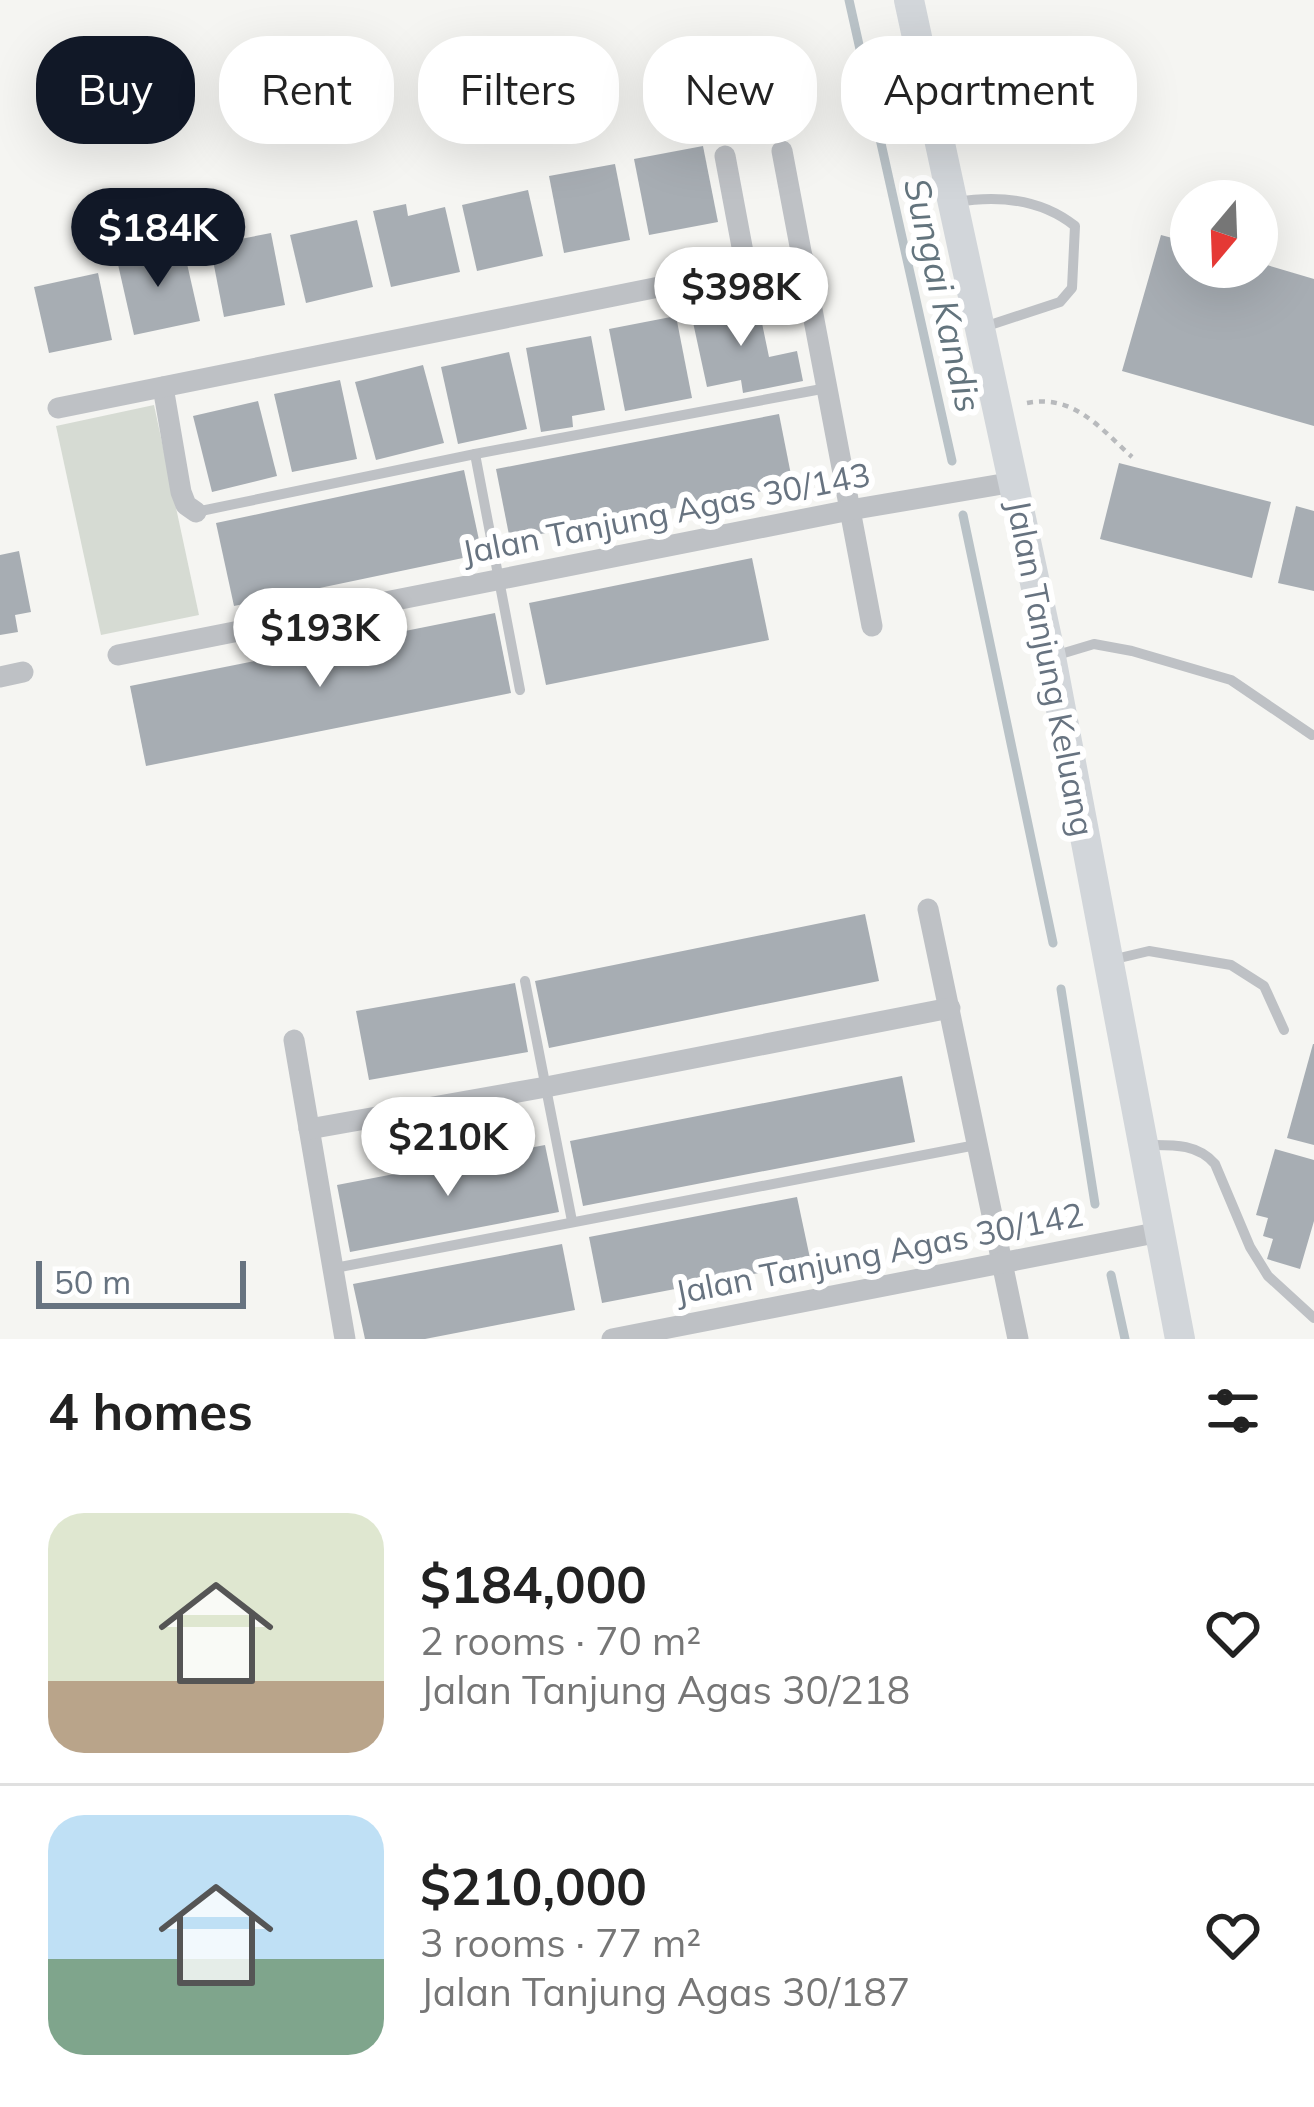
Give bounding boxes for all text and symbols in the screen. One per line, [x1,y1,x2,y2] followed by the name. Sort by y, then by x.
[36,36,195,144] chip: Buy
[219,36,394,144] chip: Rent
[418,36,619,144] chip: Filters
[643,36,817,144] chip: New
[841,36,1137,144] chip: Apartment
[895,173,992,416] water label: Sungai Kandis
[1170,180,1278,288] north arrow
[1170,180,1278,288] map controls
[74,188,242,290] pin: $184K
[98,202,218,251] text: $184K
[657,247,825,349] pin: $398K
[681,261,801,310] text: $398K
[458,453,873,572] street label: Jalan Tanjung Agas 30/143
[999,496,1104,840] street label: Jalan Tanjung Keluang
[236,588,404,690] pin: $193K
[260,602,380,651] text: $193K
[364,1097,532,1199] pin: $210K
[388,1111,508,1160] text: $210K
[671,1193,1086,1312] street label: Jalan Tanjung Agas 30/142
[36,1255,246,1308] scale bar
[54,1261,131,1302] text: 50 m
[1200,1378,1266,1444] icon: filters
[48,1379,253,1443] text: 4 homes
[420,1552,647,1616] text: $184,000
[144,1561,288,1705] icon: home
[1200,1600,1266,1666] icon: heart
[420,1616,701,1665] text: 2 rooms · 70 m²
[420,1665,910,1714] text: Jalan Tanjung Agas 30/218
[420,1854,647,1918] text: $210,000
[144,1863,288,2007] icon: home
[1200,1902,1266,1968] icon: heart
[420,1918,701,1967] text: 3 rooms · 77 m²
[420,1967,910,2016] text: Jalan Tanjung Agas 30/187

